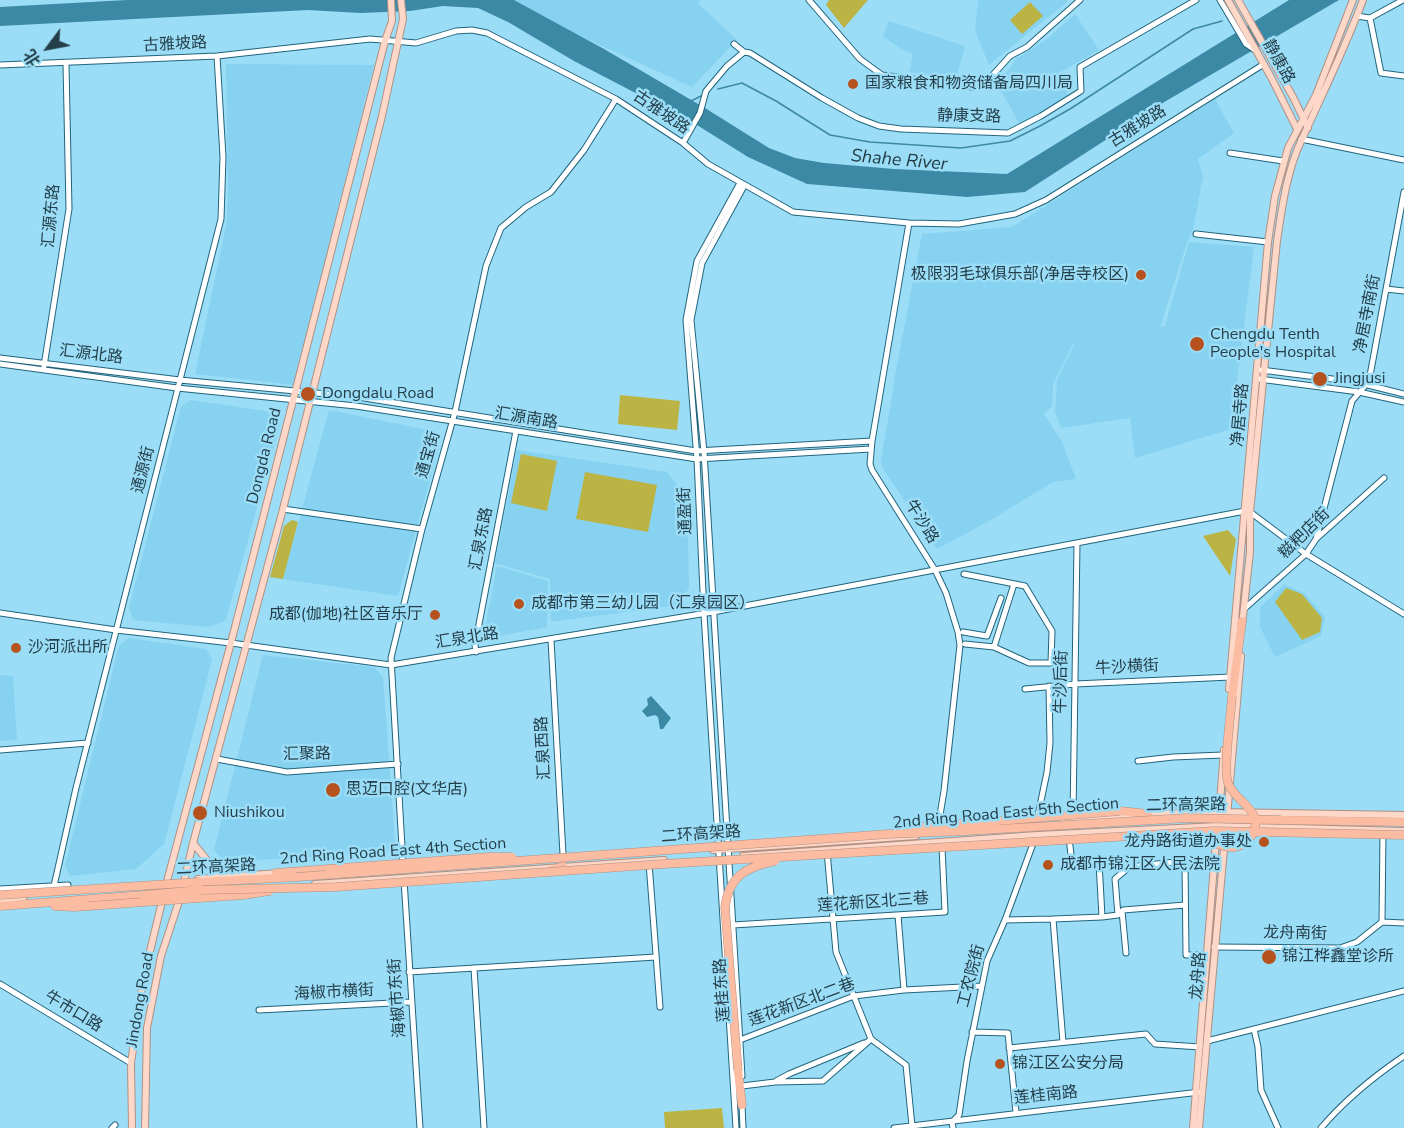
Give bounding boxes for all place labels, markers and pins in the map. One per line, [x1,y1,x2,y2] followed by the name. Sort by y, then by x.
[865,74,1073,94] place label: 国家粮食和物资储备局四川局
[846,77,860,91] marker: 国家粮食和物资储备局四川局
[911,265,1129,285] place label: 极限羽毛球俱乐部(净居寺校区)
[1134,268,1148,282] marker: 极限羽毛球俱乐部(净居寺校区)
[1210,325,1336,363] place label: Chengdu Tenth People's Hospital
[1188,335,1206,353] marker: Chengdu Tenth People's Hospital
[1334,369,1386,389] place label: Jingjusi
[1311,370,1329,388] marker: Jingjusi
[322,384,434,404] place label: Dongdalu Road
[299,385,317,403] marker: Dongdalu Road
[531,594,755,614] place label: 成都市第三幼儿园（汇泉园区）
[512,597,526,611] marker: 成都市第三幼儿园（汇泉园区）
[269,605,423,625] place label: 成都(伽地)社区音乐厅
[428,608,442,622] marker: 成都(伽地)社区音乐厅
[28,638,108,658] place label: 沙河派出所
[9,641,23,655] marker: 沙河派出所
[346,780,468,800] place label: 思迈口腔(文华店)
[324,781,342,799] marker: 思迈口腔(文华店)
[214,803,285,823] place label: Niushikou
[191,804,209,822] marker: Niushikou
[1124,832,1252,852] place label: 龙舟路街道办事处
[1257,835,1271,849] marker: 龙舟路街道办事处
[1060,855,1220,875] place label: 成都市锦江区人民法院
[1041,858,1055,872] marker: 成都市锦江区人民法院
[1282,947,1394,967] place label: 锦江桦鑫堂诊所
[1260,948,1278,966] marker: 锦江桦鑫堂诊所
[1012,1054,1124,1074] place label: 锦江区公安分局
[993,1057,1007,1071] marker: 锦江区公安分局

